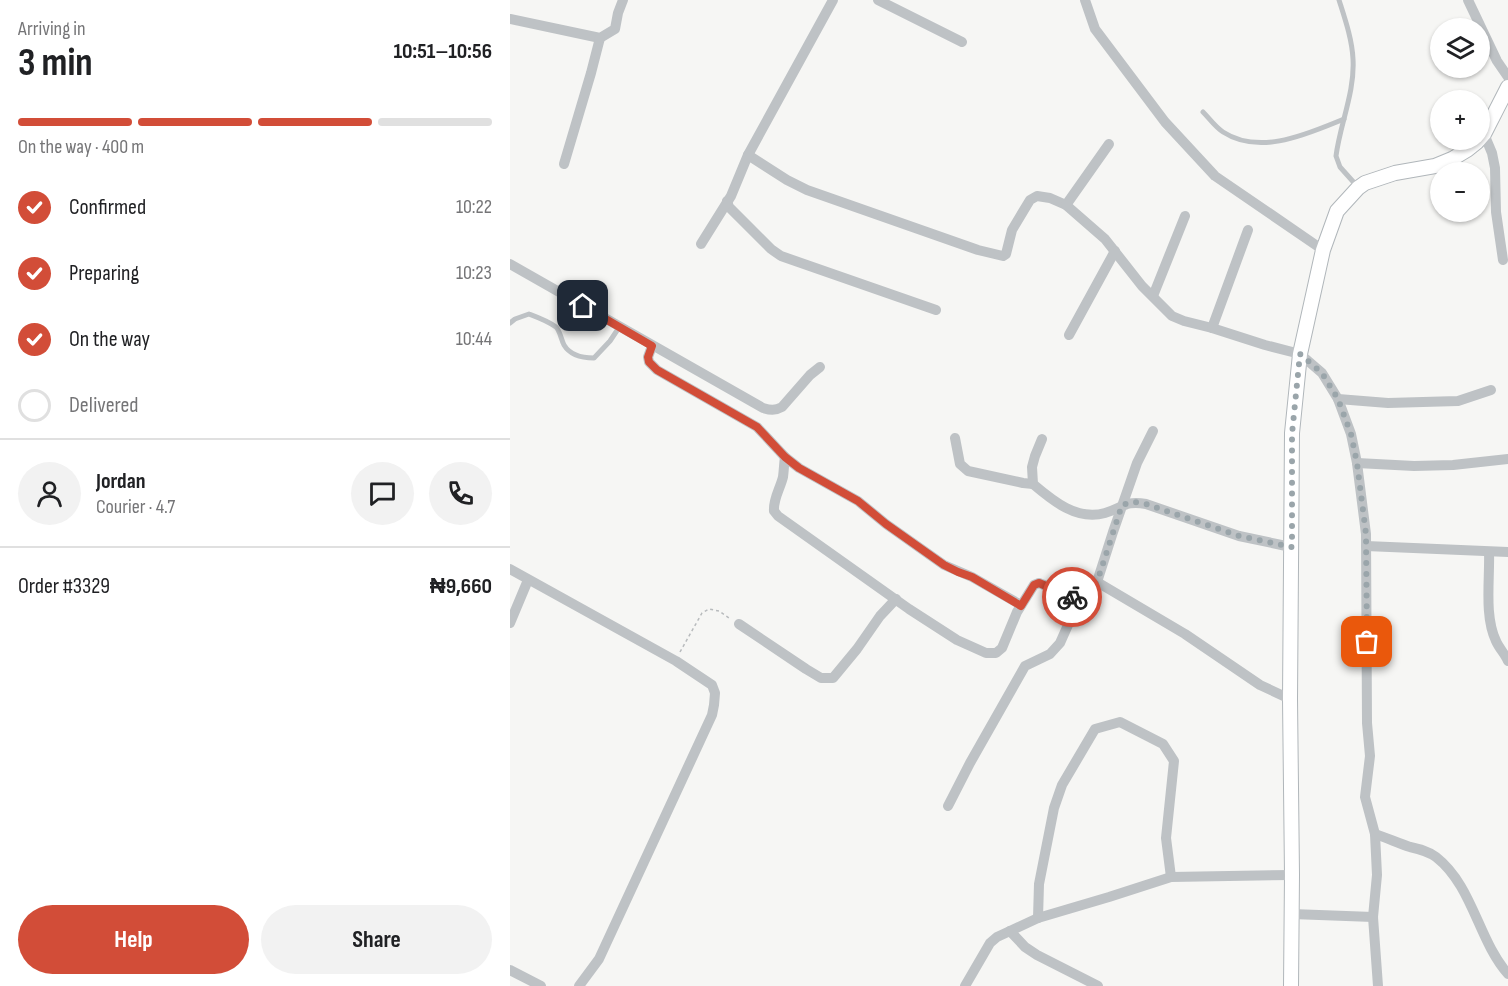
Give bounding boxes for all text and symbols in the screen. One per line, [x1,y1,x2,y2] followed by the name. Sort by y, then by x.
[18,17,86,41] text: Arriving in
[1430,18,1490,222] map controls
[1430,18,1490,78] button: layers
[393,38,492,65] text: 10:51–10:56
[18,40,93,87] text: 3 min
[1430,90,1490,150] button: +
[18,135,144,159] text: On the way · 400 m
[1430,162,1490,222] button: −
[18,191,51,224] icon: check
[69,194,146,221] text: Confirmed
[456,195,492,219] text: 10:22
[18,257,51,290] icon: check
[69,260,139,287] text: Preparing
[456,261,492,285] text: 10:23
[557,280,608,331] pin
[566,289,599,322] icon: home
[18,323,51,356] icon: check
[69,326,150,353] text: On the way
[456,327,492,351] text: 10:44
[69,392,138,419] text: Delivered
[18,462,81,525] button: person
[351,462,414,525] button: chat
[429,462,492,525] button: phone
[96,468,145,495] text: Jordan
[96,495,175,519] text: Courier · 4.7
[1042,567,1102,627] courier
[18,573,110,600] text: Order #3329
[430,573,492,600] text: ₦9,660
[1056,581,1089,614] icon: bike
[1341,616,1392,667] pin
[1350,625,1383,658] icon: bag
[18,905,249,974] button: Help
[261,905,492,974] button: Share

